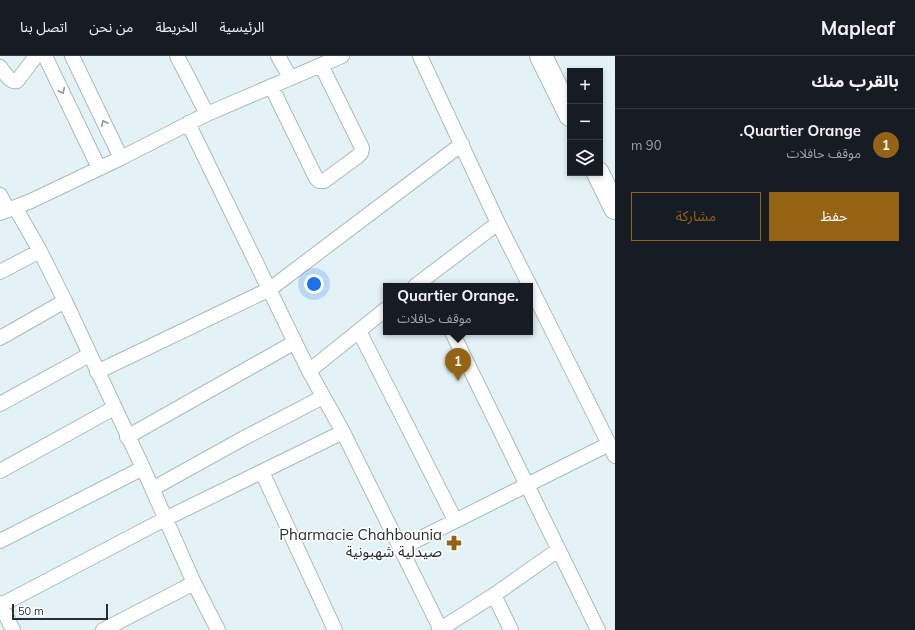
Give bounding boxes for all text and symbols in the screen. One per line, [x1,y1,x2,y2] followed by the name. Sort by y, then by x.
[821,16,895,40] text: Mapleaf
[20,18,67,36] text: اتصل بنا
[89,18,133,36] text: من نحن
[155,18,197,36] text: الخريطة
[219,18,264,36] text: الرئيسية
[567,68,603,176] map controls
[567,68,603,104] button: +
[811,70,899,91] text: بالقرب منك
[57,87,65,94] one-way arrow
[567,104,603,140] button: −
[102,119,109,127] one-way arrow
[740,121,861,140] text: Quartier Orange.
[631,137,661,153] text: 90 m
[882,137,890,153] text: 1
[567,140,603,176] button: layers
[787,145,861,161] text: موقف حافلات
[631,192,761,241] button: مشاركة
[769,192,899,241] button: حفظ
[304,274,324,294] your location
[383,283,533,335] popup
[397,286,519,305] text: Quartier Orange.
[397,310,472,326] text: موقف حافلات
[445,348,471,381] pin: 1
[279,525,442,561] place label: Pharmacie Chahbounia صيدلية شهبونية
[445,534,463,552] pharmacy icon: Pharmacie Chahbounia صيدلية شهبونية
[12,602,108,621] scale bar
[18,604,44,618] text: 50 m

